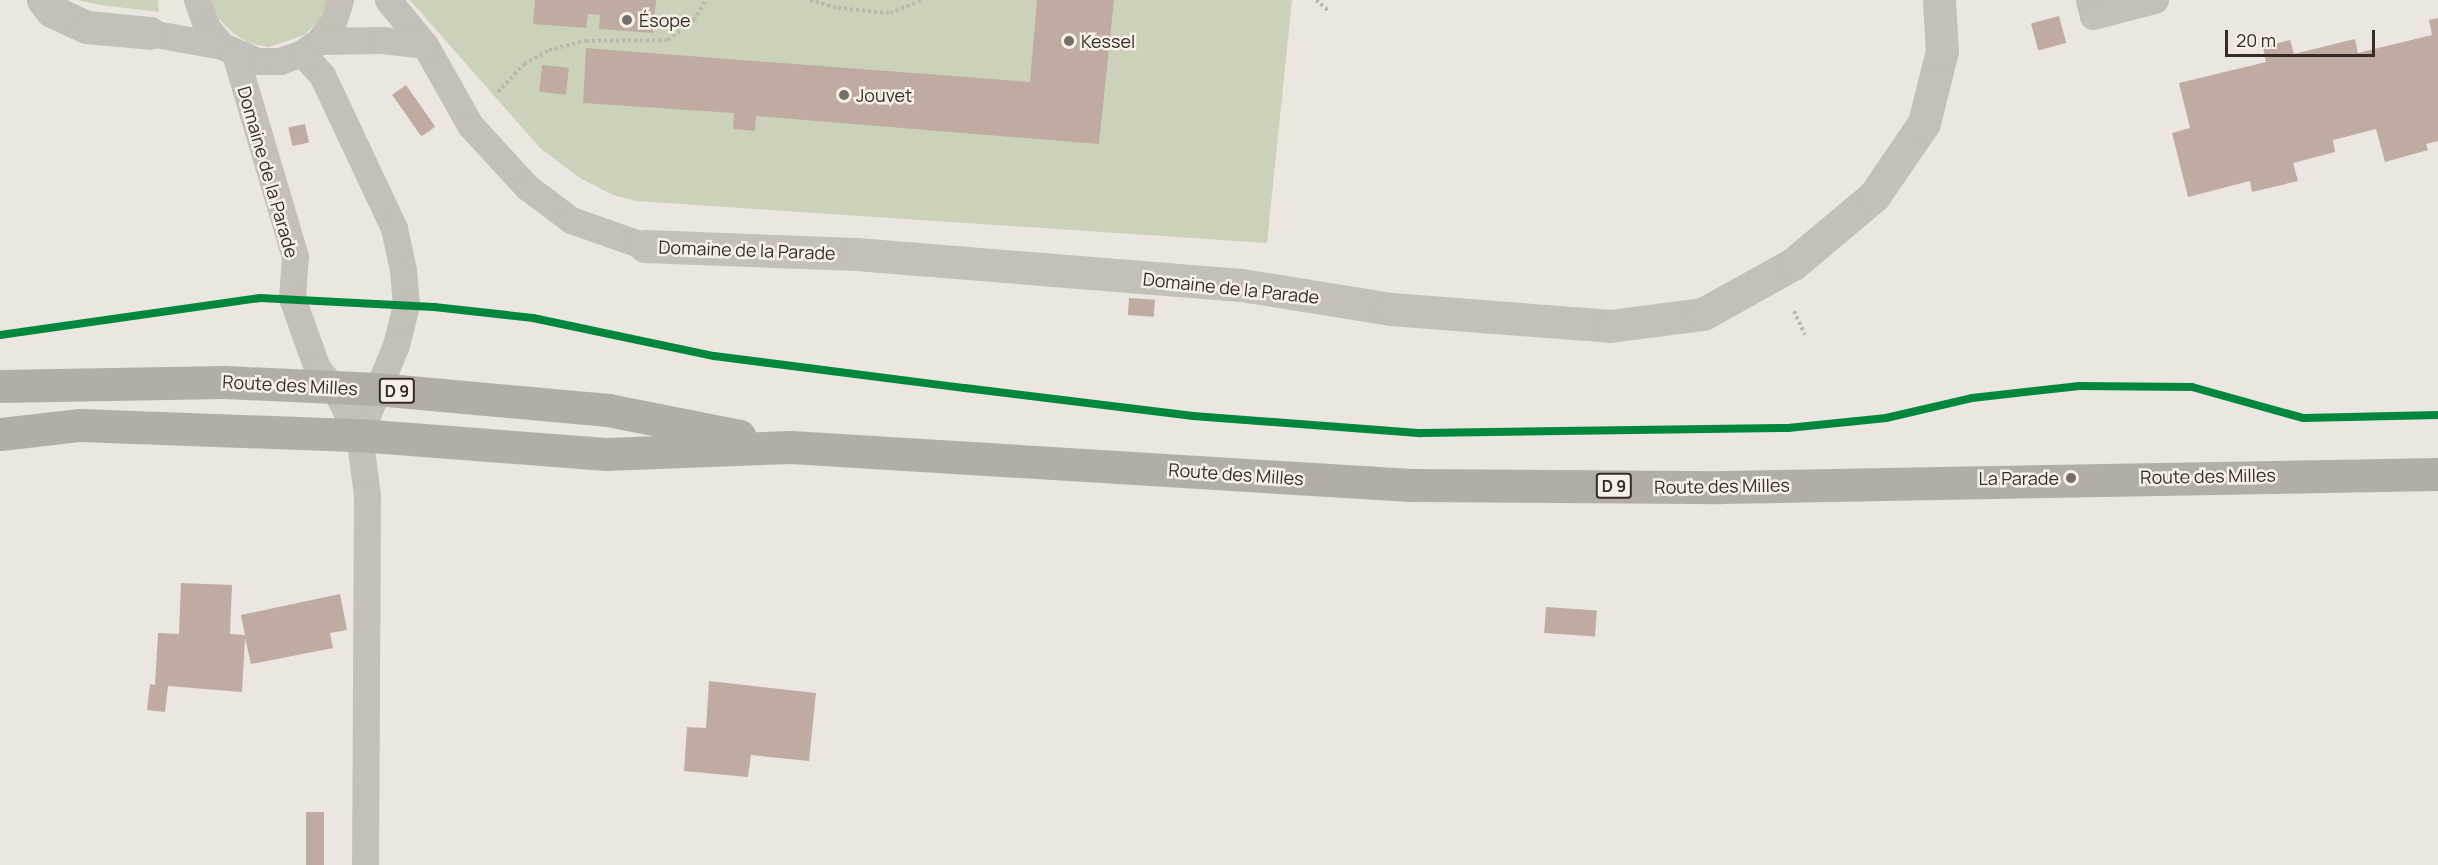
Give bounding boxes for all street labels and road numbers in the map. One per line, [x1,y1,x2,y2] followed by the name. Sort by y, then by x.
[233,84,303,260] street label: Domaine de la Parade
[658,236,836,264] street label: Domaine de la Parade
[1142,268,1320,308] street label: Domaine de la Parade
[222,371,358,399] street label: Route des Milles
[378,378,416,404] road number: D 9
[1168,458,1304,490] street label: Route des Milles
[2140,464,2276,488] street label: Route des Milles
[1594,473,1634,499] road number: D 9
[1654,474,1790,498] street label: Route des Milles

